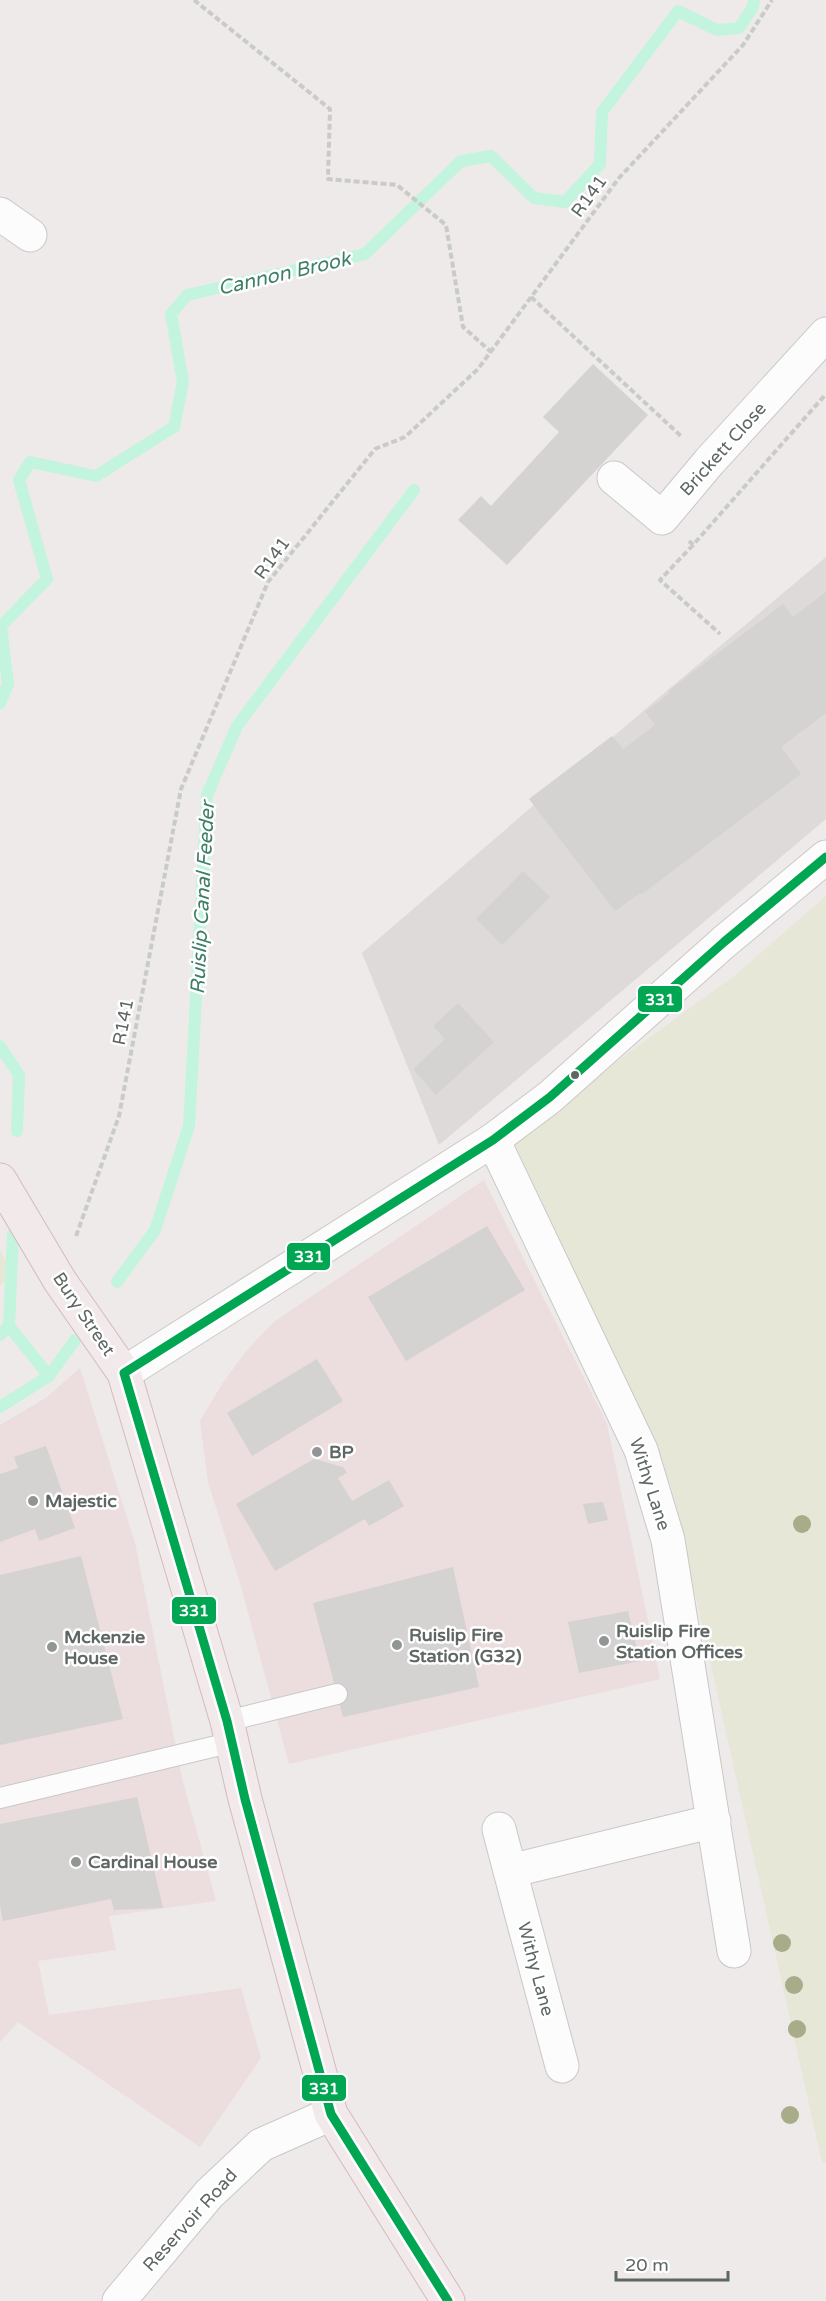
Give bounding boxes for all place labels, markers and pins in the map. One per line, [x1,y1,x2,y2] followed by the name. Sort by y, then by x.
[569,1069,581,1081] unlabelled marker
[329,1441,354,1463] place label: BP
[310,1445,324,1459] marker: BP
[45,1490,117,1512] place label: Majestic
[26,1494,40,1508] marker: Majestic
[616,1620,743,1663] place label: Ruislip Fire Station Offices
[409,1624,522,1667] place label: Ruislip Fire Station (G32)
[64,1626,145,1669] place label: Mckenzie House
[597,1634,611,1648] marker: Ruislip Fire Station Offices
[390,1638,404,1652] marker: Ruislip Fire Station (G32)
[45,1640,59,1654] marker: Mckenzie House
[88,1851,217,1873] place label: Cardinal House
[69,1855,83,1869] marker: Cardinal House

